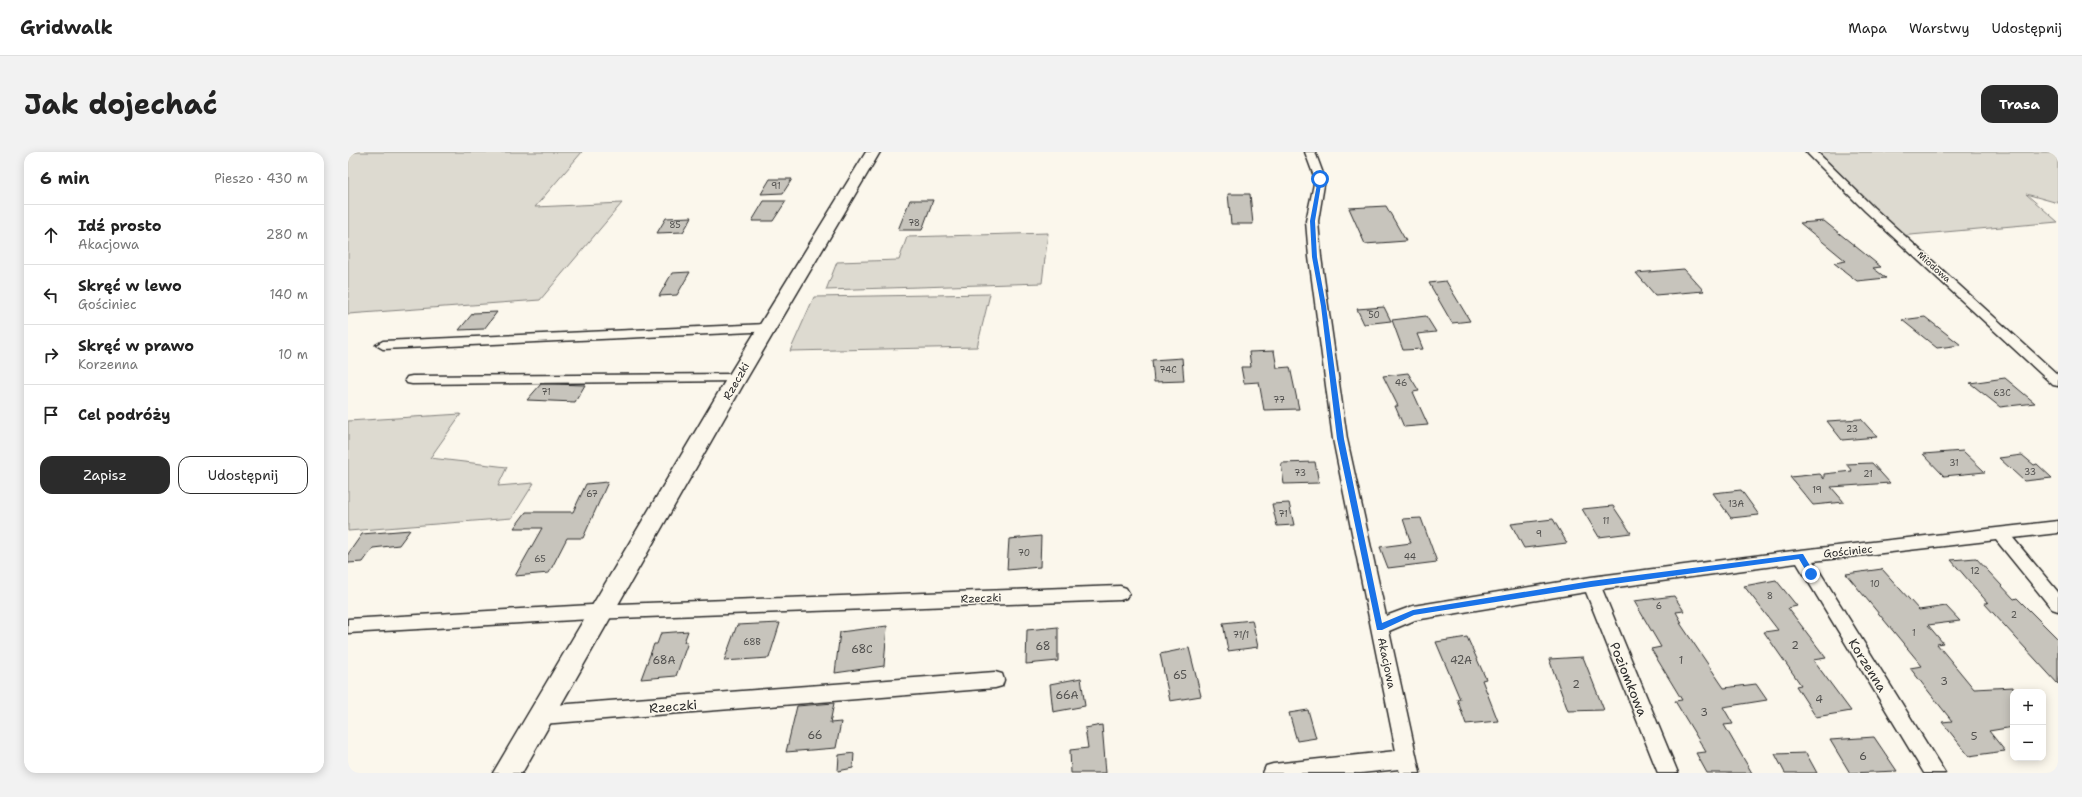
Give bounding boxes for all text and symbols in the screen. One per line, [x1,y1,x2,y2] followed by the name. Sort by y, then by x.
[20,15,113,40] text: Gridwalk
[1848,19,1887,37] text: Mapa
[1909,19,1969,37] text: Warstwy
[1991,19,2062,37] text: Udostępnij
[24,85,218,123] text: Jak dojechać
[1981,85,2058,123] button: Trasa
[40,167,90,189] text: 6 min
[214,170,308,187] text: Pieszo · 430 m
[1311,170,1329,188] route start
[771,180,781,192] house number: 91
[78,216,162,236] text: Idź prosto
[908,217,920,229] house number: 78
[669,219,681,231] house number: 85
[40,224,62,246] icon: ahead
[266,226,308,243] text: 280 m
[78,236,139,253] text: Akacjowa
[1915,249,1953,285] street label: Miodowa
[78,276,182,296] text: Skręć w lewo
[40,284,62,306] icon: left
[269,286,308,303] text: 140 m
[78,296,137,313] text: Gościniec
[1368,309,1380,321] house number: 50
[78,336,194,356] text: Skręć w prawo
[40,344,62,366] icon: right
[278,346,308,363] text: 10 m
[78,356,138,373] text: Korzenna
[720,360,753,403] street label: Rzeczki
[1159,364,1177,376] house number: 74C
[1395,377,1407,389] house number: 46
[541,386,551,398] house number: 71
[1993,387,2011,399] house number: 63C
[1273,394,1285,406] house number: 77
[40,404,62,426] icon: arrive
[78,405,170,425] text: Cel podróży
[1846,423,1858,435] house number: 23
[40,456,170,494] button: Zapisz
[178,456,308,494] button: Udostępnij
[1949,457,1959,469] house number: 31
[2024,466,2036,478] house number: 33
[1294,467,1306,479] house number: 73
[1863,468,1873,480] house number: 21
[1812,484,1822,496] house number: 19
[586,488,598,500] house number: 67
[1728,498,1744,510] house number: 13A
[1278,508,1288,520] house number: 71
[1602,515,1610,527] house number: 11
[1536,528,1542,540] house number: 9
[1823,541,1874,562] street label: Gościniec
[1018,547,1030,559] house number: 70
[1404,551,1416,563] house number: 44
[534,553,546,565] house number: 65
[1802,565,1820,583] route end
[1970,565,1980,577] house number: 12
[1870,578,1880,590] house number: 10
[960,590,1002,607] street label: Rzeczki
[1767,590,1773,602] house number: 8
[1656,600,1662,612] house number: 6
[2011,609,2017,621] house number: 2
[1912,627,1916,639] house number: 1
[1233,629,1249,641] house number: 71/1
[1845,635,1891,695] street label: Korzenna
[743,636,761,648] house number: 68B
[1374,636,1399,690] street label: Akacjowa
[1791,638,1799,653] house number: 2
[1036,639,1050,654] house number: 68
[1606,640,1651,719] street label: Poziomkowa
[851,642,873,657] house number: 68C
[653,653,675,668] house number: 68A
[1450,653,1472,668] house number: 42A
[1679,653,1683,668] house number: 1
[1173,668,1187,683] house number: 65
[1940,674,1948,689] house number: 3
[1572,677,1580,692] house number: 2
[1056,688,1078,703] house number: 66A
[2010,689,2046,761] map controls
[2010,689,2046,725] button: +
[1815,692,1823,707] house number: 4
[648,696,698,717] street label: Rzeczki
[1700,705,1708,720] house number: 3
[2010,725,2046,761] button: −
[807,728,823,743] house number: 66
[1971,729,1978,744] house number: 5
[1859,749,1867,764] house number: 6

